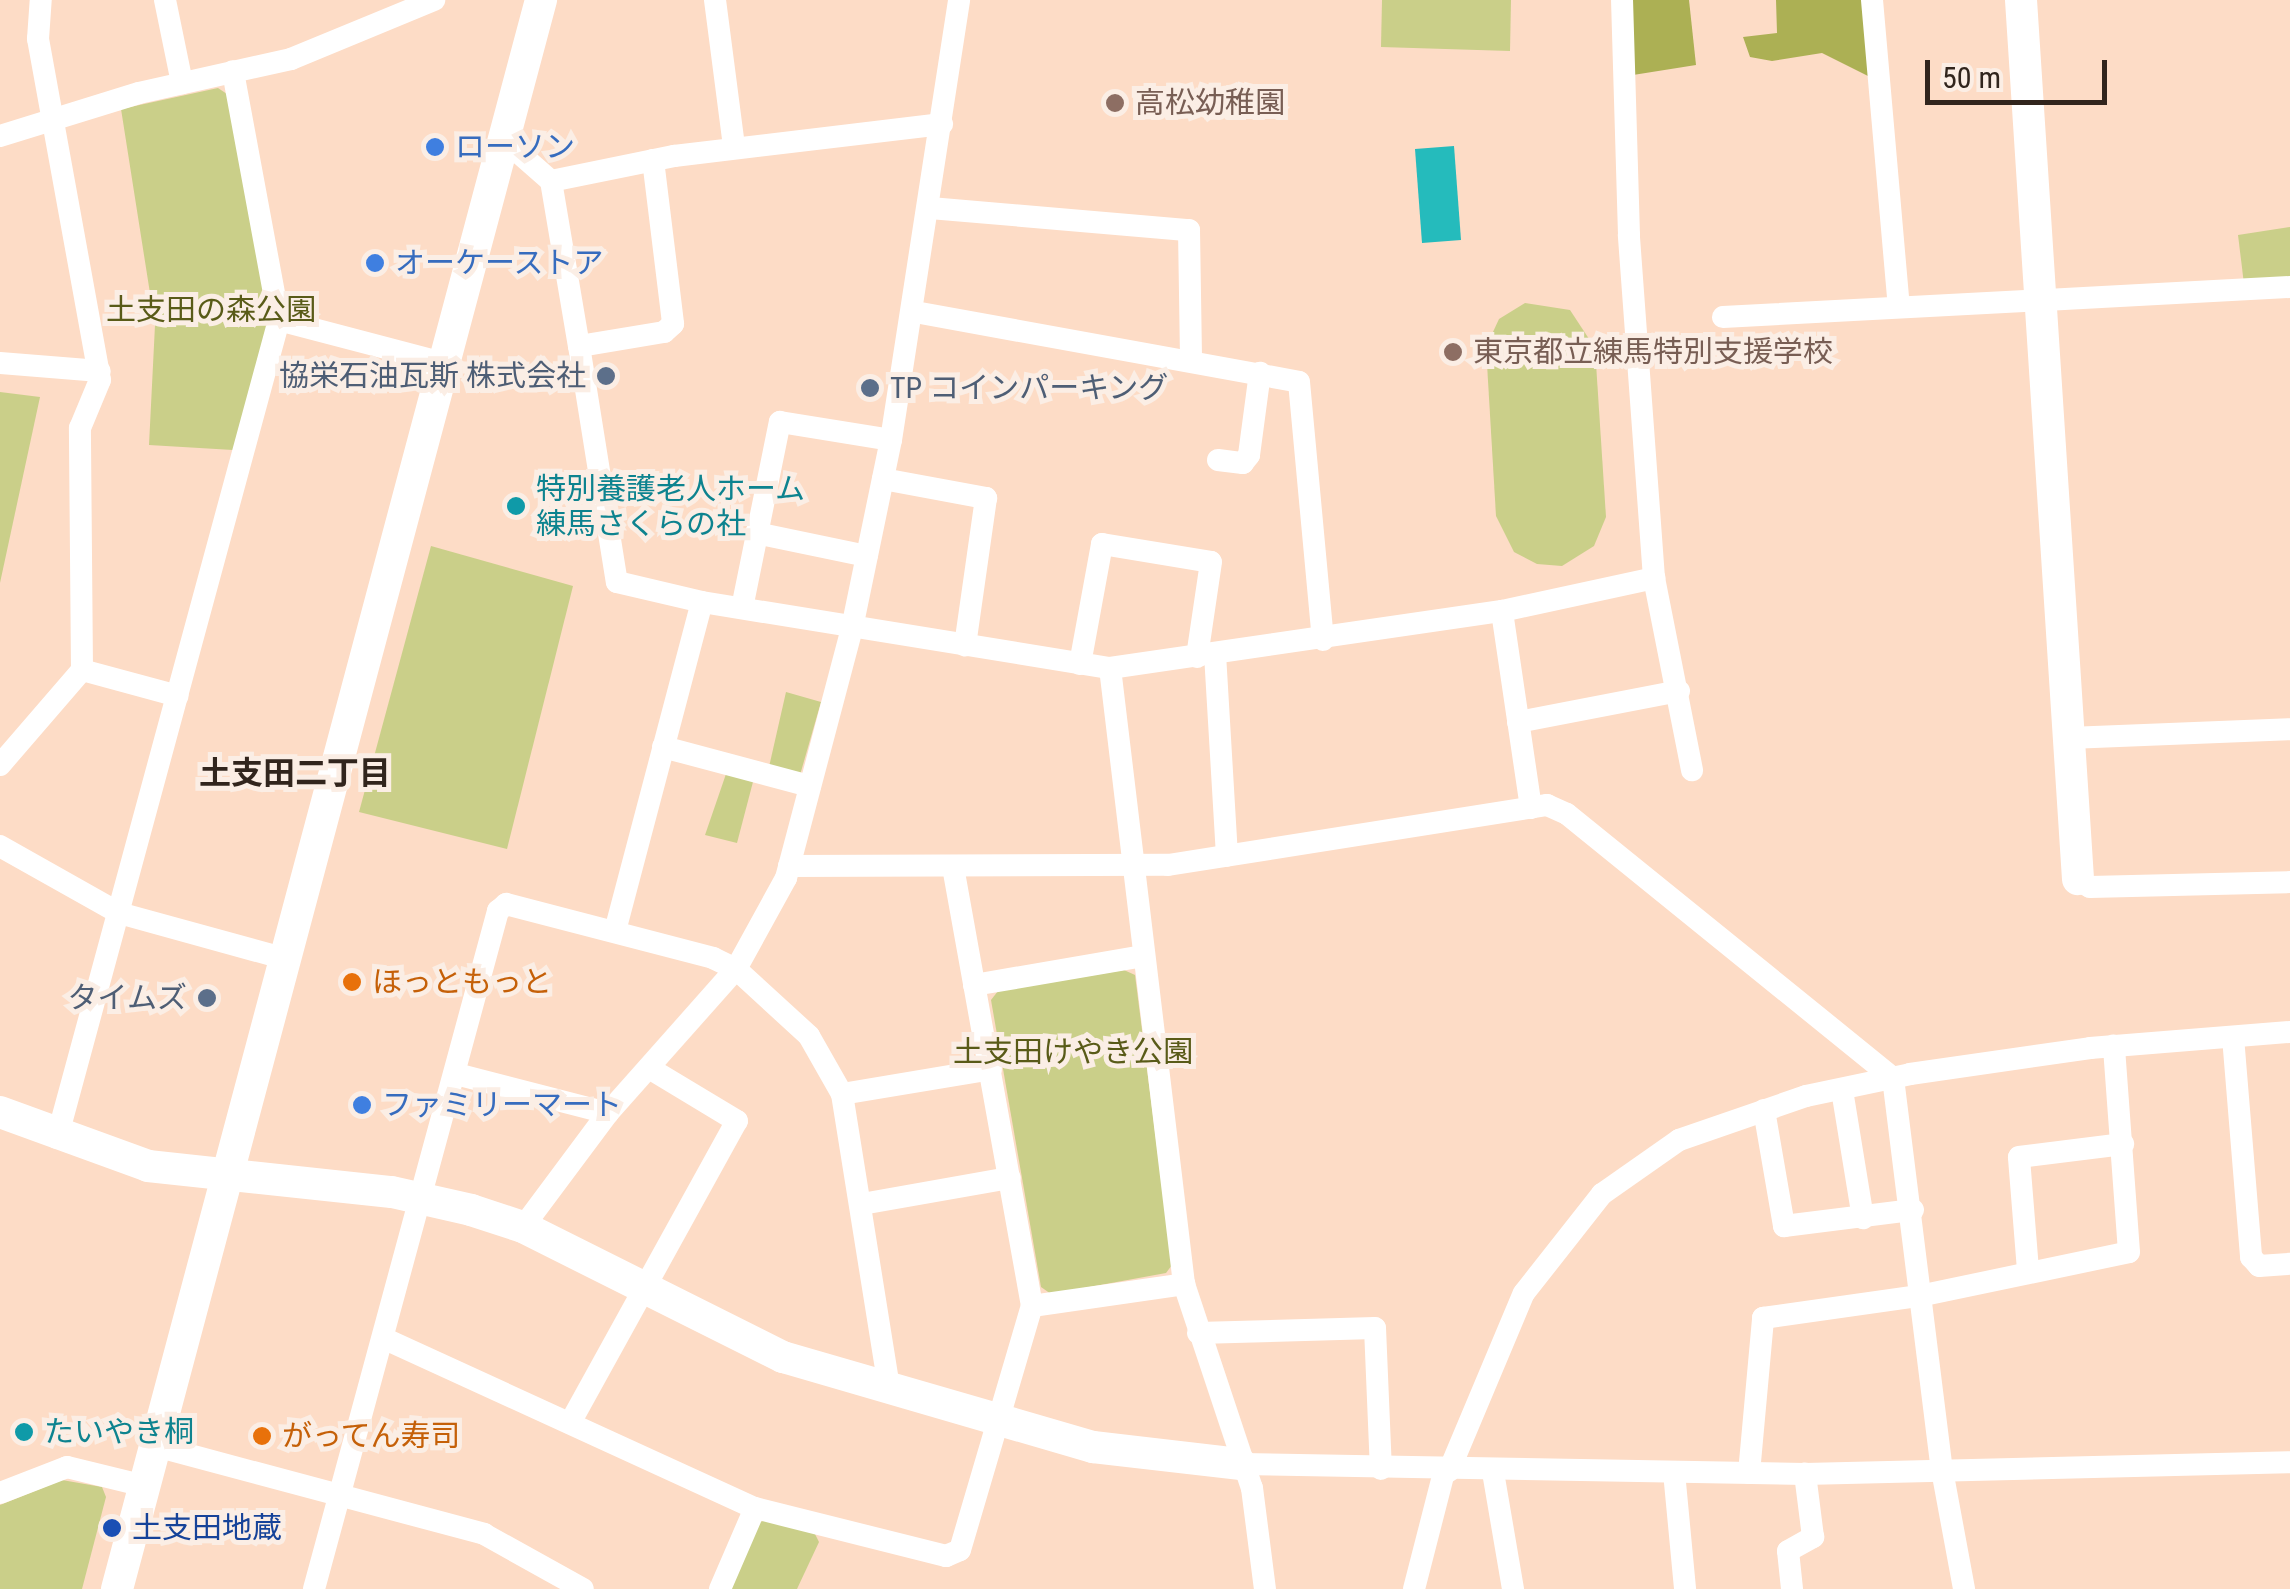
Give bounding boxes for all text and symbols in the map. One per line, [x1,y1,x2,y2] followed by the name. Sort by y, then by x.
[1930,40,2112,102] scale bar
[1942,60,2001,95] text: 50 m
[1135,85,1285,121] place label: 高松幼稚園
[1104,92,1126,114] marker: 高松幼稚園
[455,129,575,165] place label: ローソン
[424,136,446,158] marker: ローソン
[395,245,605,281] place label: オーケーストア
[364,252,386,274] marker: オーケーストア
[106,292,316,328] park label: 土支田の森公園
[1473,334,1833,370] place label: 東京都立練馬特別支援学校
[1442,341,1464,363] marker: 東京都立練馬特別支援学校
[279,358,586,394] place label: 協栄石油瓦斯 株式会社
[595,365,617,387] marker: 協栄石油瓦斯 株式会社
[890,370,1169,406] place label: TP コインパーキング
[859,377,881,399] marker: TP コインパーキング
[536,471,806,542] place label: 特別養護老人ホーム 練馬さくらの社
[505,495,527,517] marker: 特別養護老人ホーム 練馬さくらの社
[199,754,391,792] district label: 土支田二丁目
[372,964,552,1000] place label: ほっともっと
[341,971,363,993] marker: ほっともっと
[67,980,187,1016] place label: タイムズ
[196,987,218,1009] marker: タイムズ
[953,1034,1193,1070] park label: 土支田けやき公園
[382,1087,622,1123] place label: ファミリーマート
[351,1094,373,1116] marker: ファミリーマート
[44,1414,194,1450] place label: たいやき桐
[282,1418,462,1454] place label: がってん寿司
[13,1421,35,1443] marker: たいやき桐
[251,1425,273,1447] marker: がってん寿司
[132,1510,282,1546] place label: 土支田地蔵
[101,1517,123,1539] marker: 土支田地蔵

